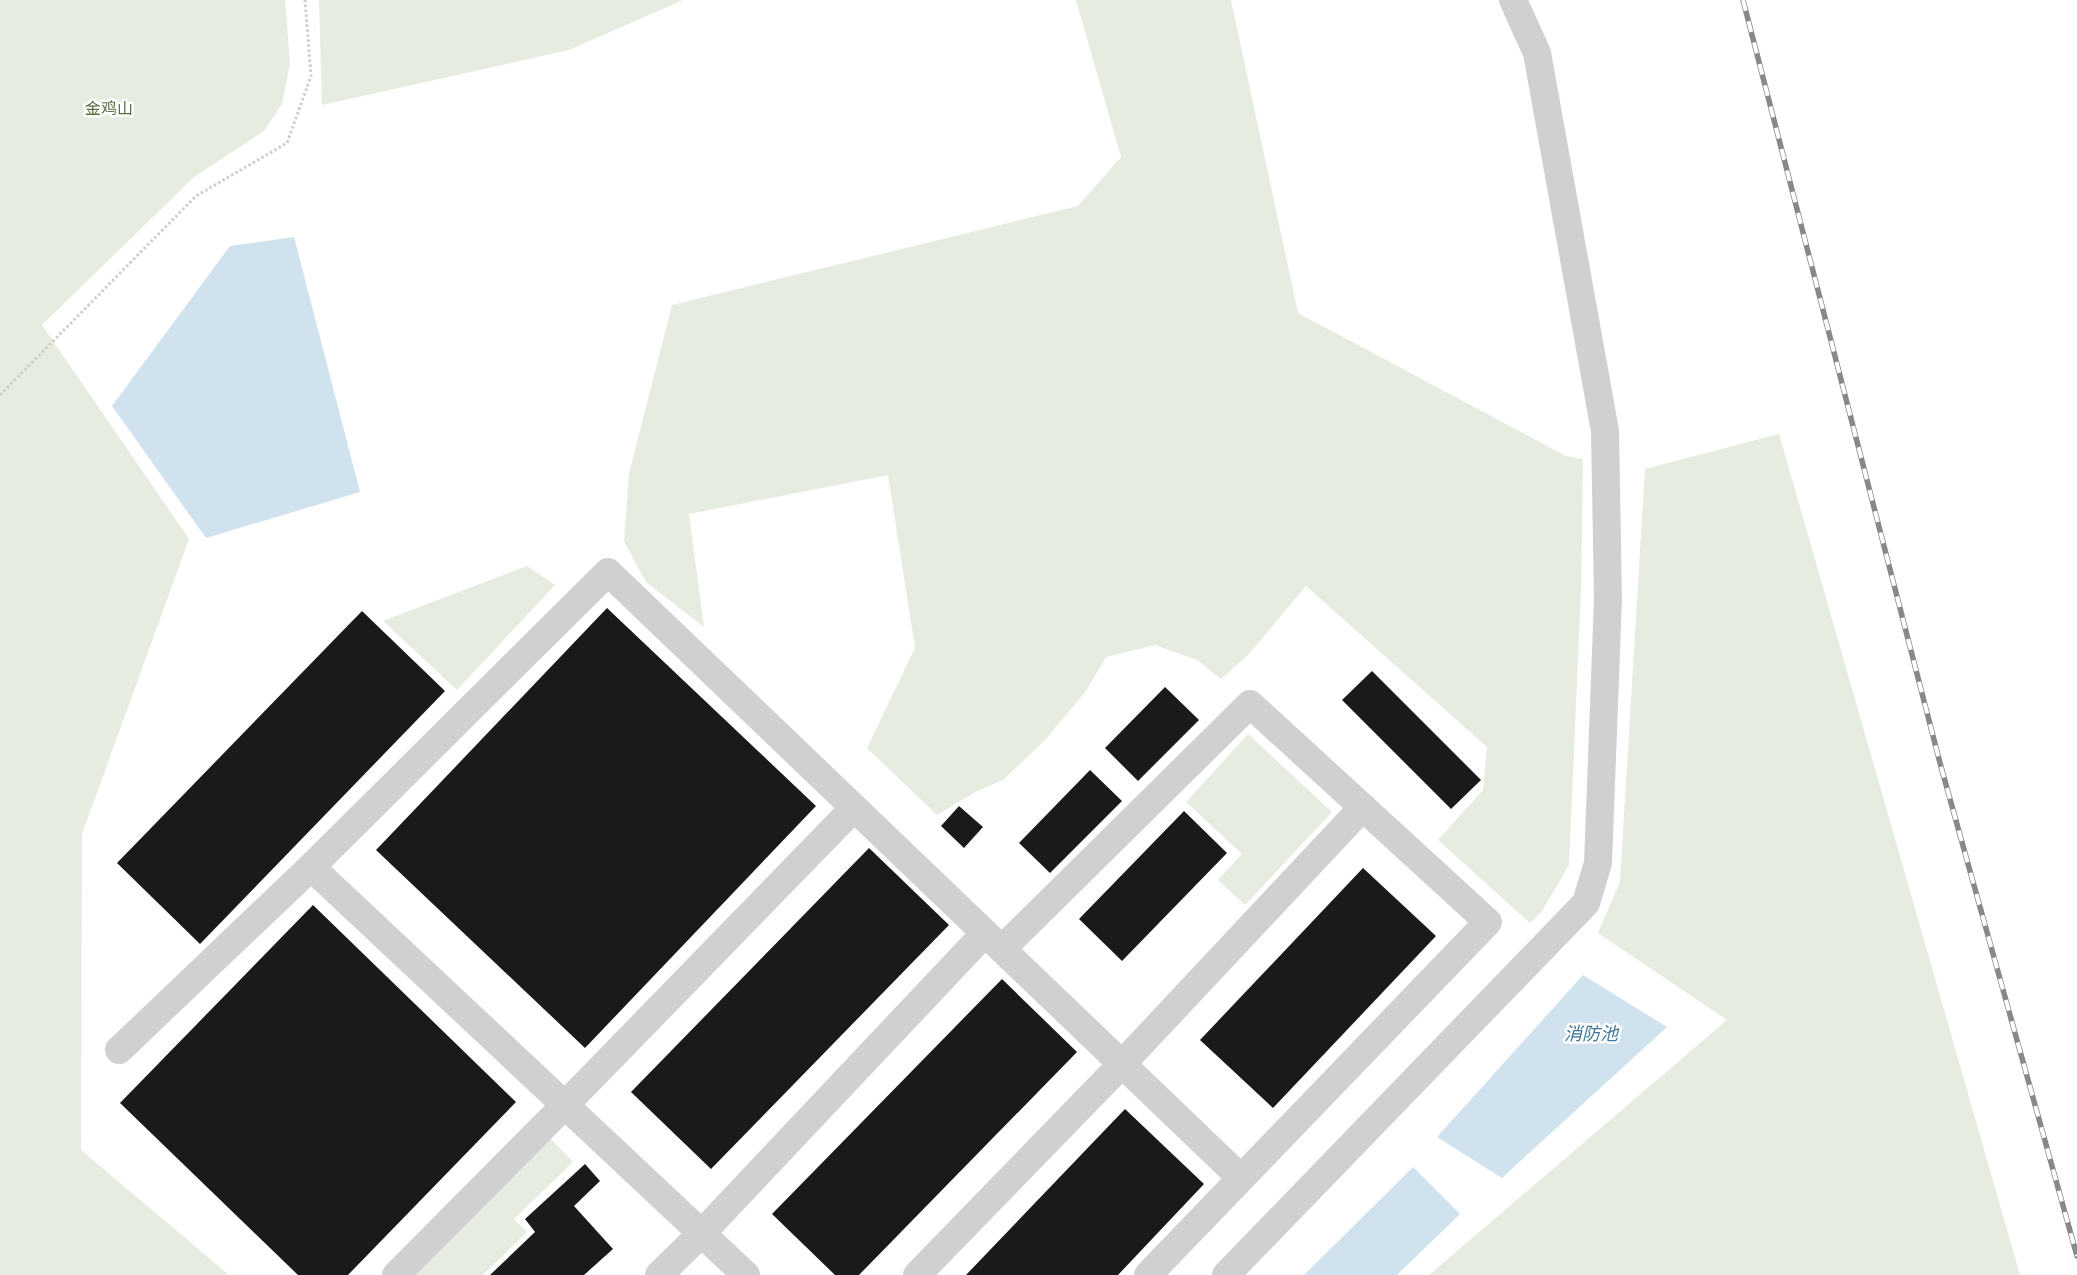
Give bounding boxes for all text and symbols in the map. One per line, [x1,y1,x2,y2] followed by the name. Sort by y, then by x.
[85,99,133,117] park label: 金鸡山
[1564,1023,1620,1044] water label: 消防池

